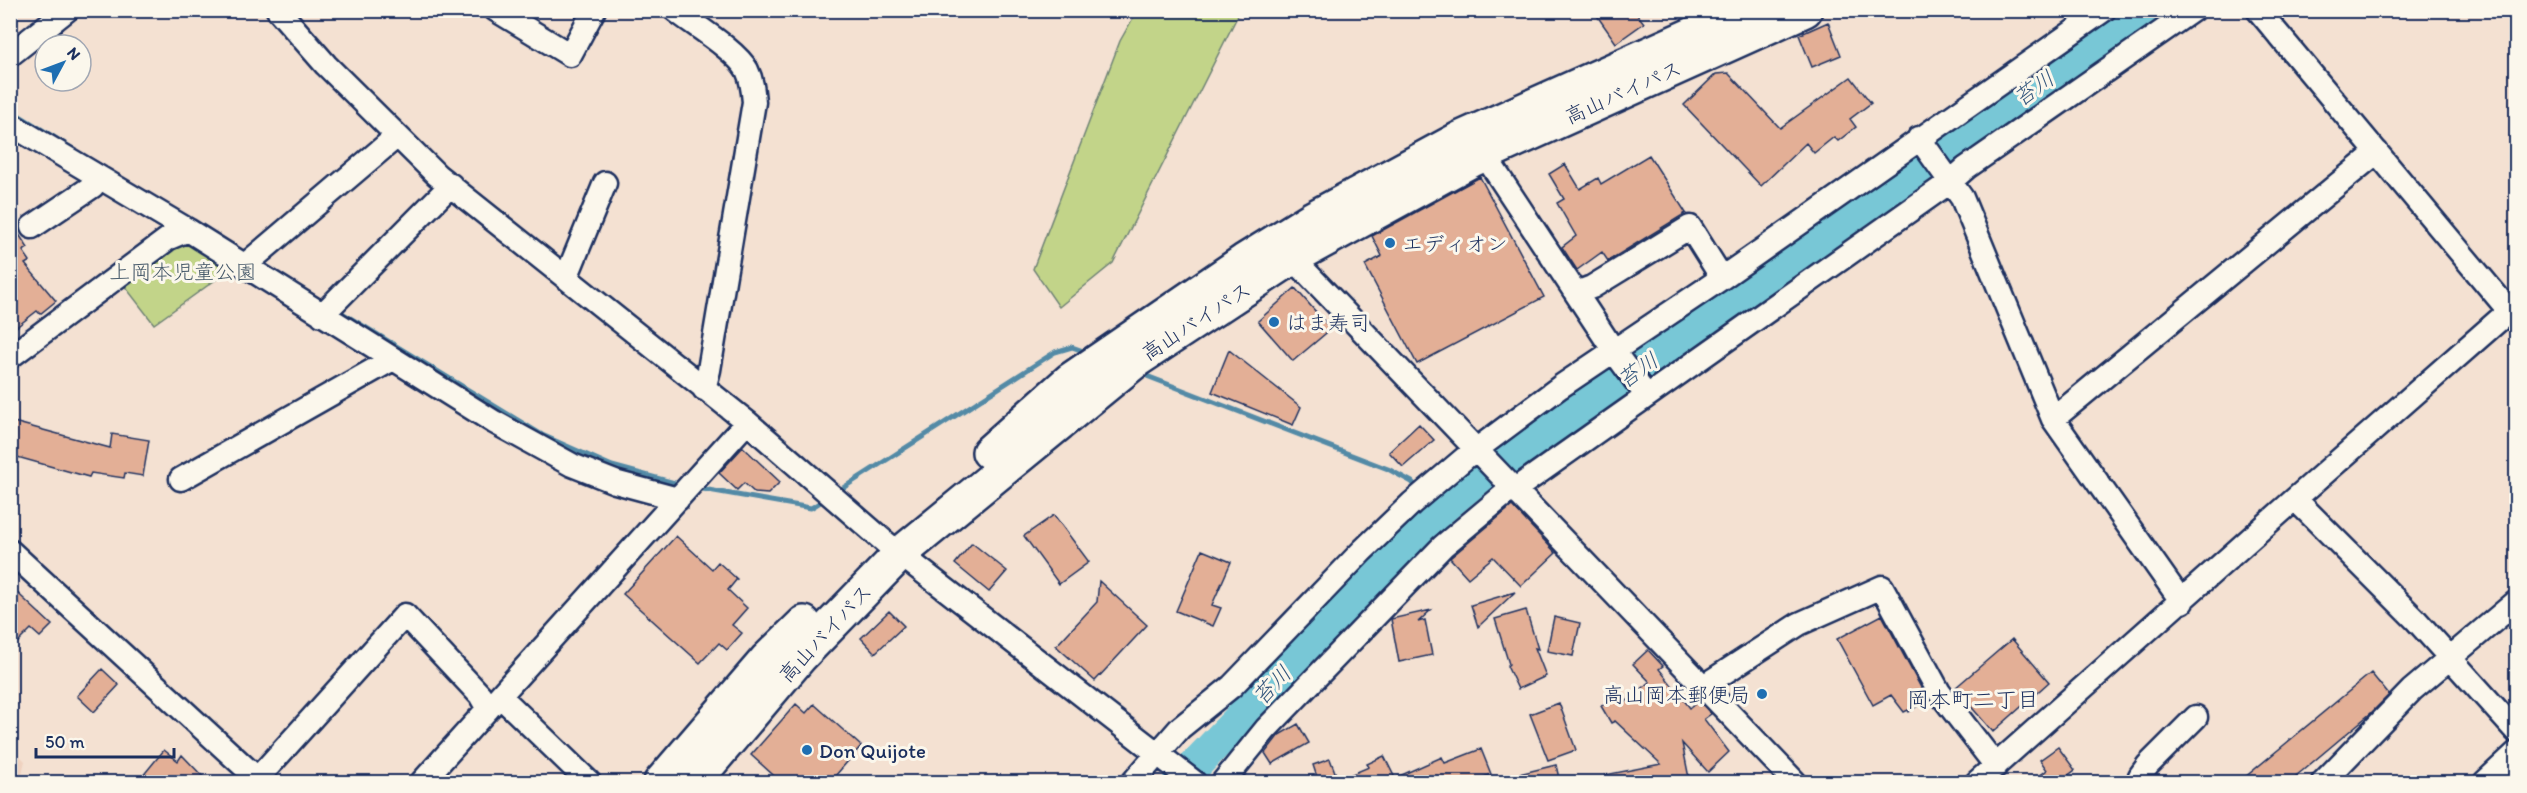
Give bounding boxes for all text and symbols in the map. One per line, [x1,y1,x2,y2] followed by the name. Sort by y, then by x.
[33,33,93,93] north arrow
[63,43,85,64] text: N
[1561,55,1685,129] street label: 高山バイパス
[2008,64,2060,112] water label: 苔川
[1402,231,1508,256] place label: エディオン
[1383,236,1397,250] marker: エディオン
[110,259,257,284] park label: 上岡本児童公園
[1137,276,1255,366] street label: 高山バイパス
[1286,310,1370,335] place label: はま寿司
[1267,315,1281,329] marker: はま寿司
[1612,346,1664,394] water label: 苔川
[773,579,877,687] street label: 高山バイパス
[1247,660,1297,710] water label: 苔川
[1603,682,1750,707] place label: 高山岡本郵便局
[1907,686,2039,713] district label: 岡本町二丁目
[1755,687,1769,701] marker: 高山岡本郵便局
[36,721,174,759] scale bar
[45,731,85,753] text: 50 m
[819,738,926,763] place label: Don Quijote
[800,743,814,757] marker: Don Quijote

